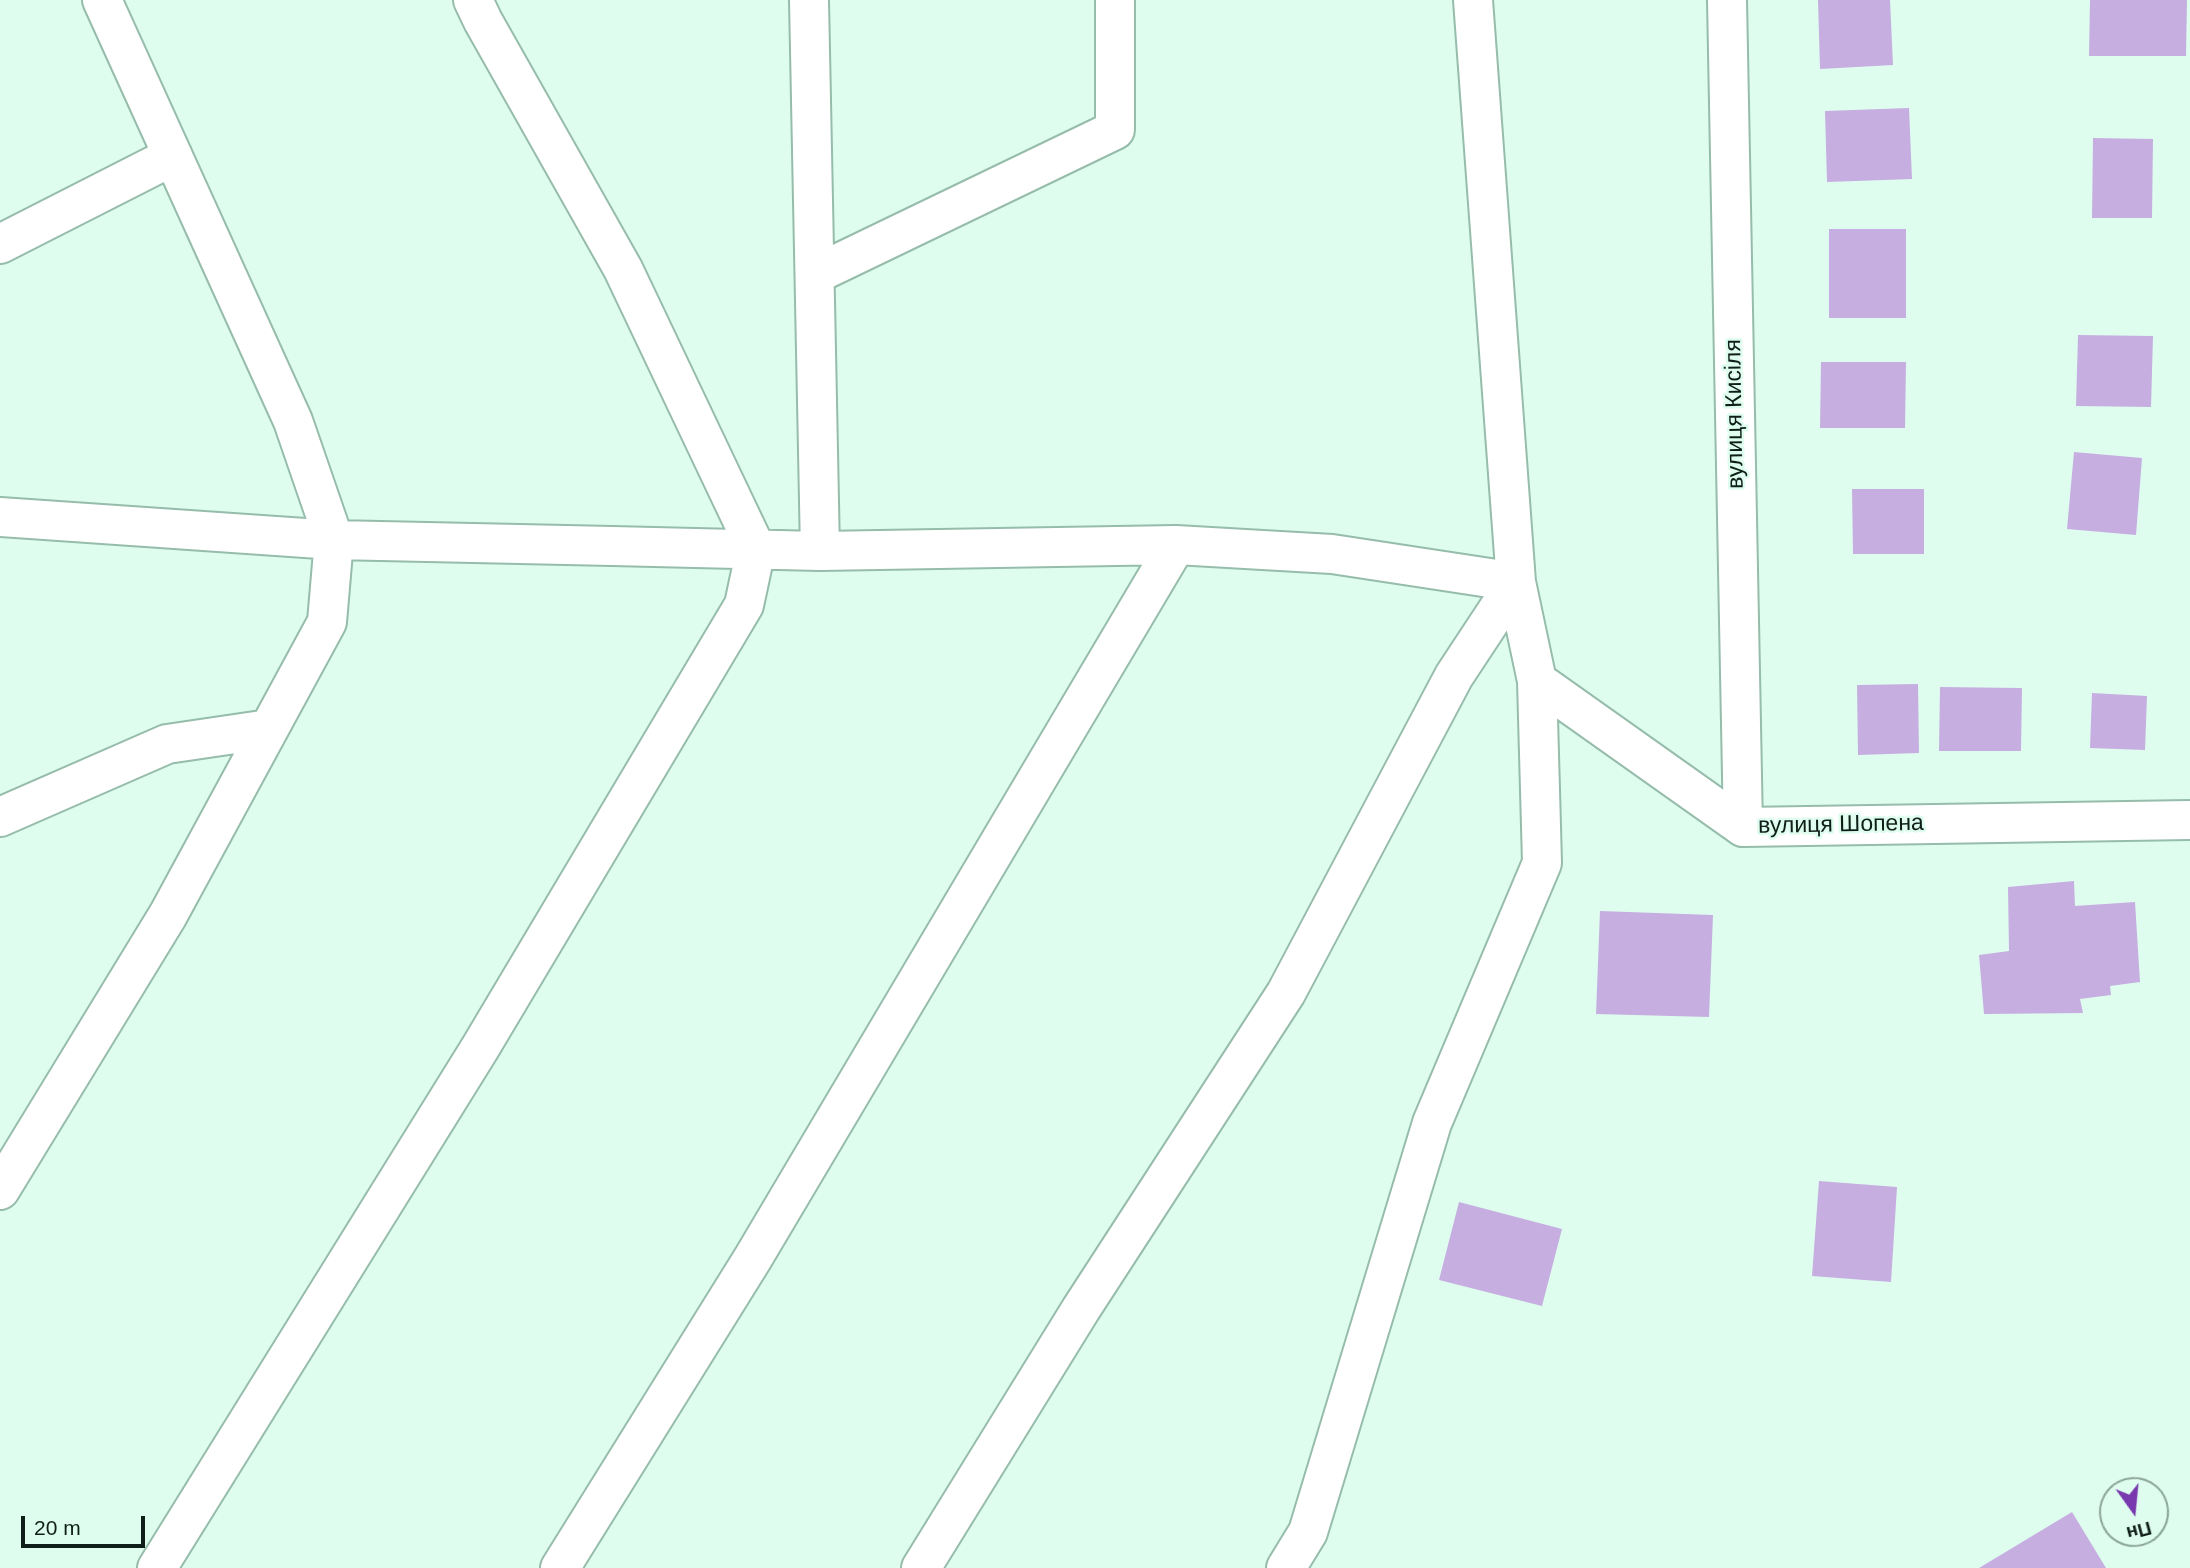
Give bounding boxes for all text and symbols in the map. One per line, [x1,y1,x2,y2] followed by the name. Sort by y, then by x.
[1720,339,1750,489] street label: вулиця Кисіля
[1758,810,1924,840] street label: вулиця Шопена
[2099,1477,2169,1547] north arrow
[24,1502,149,1546] scale bar
[34,1516,81,1539] text: 20 m
[2124,1517,2154,1544] text: Пн

